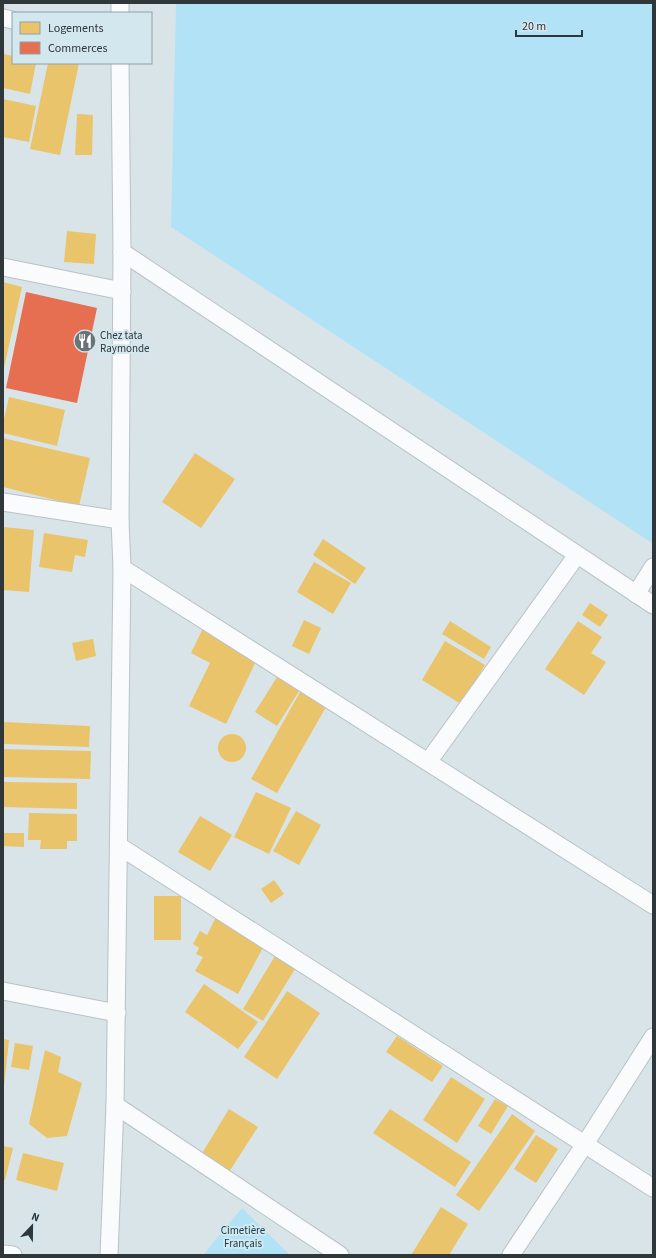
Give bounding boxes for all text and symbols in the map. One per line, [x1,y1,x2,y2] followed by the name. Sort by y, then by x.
[12,12,152,64] legend
[516,12,582,38] scale bar
[522,18,546,35] text: 20 m
[48,20,103,37] text: Logements
[48,40,107,57] text: Commerces
[72,328,98,354] restaurant icon: Chez tata Raymonde
[100,328,150,356] place label: Chez tata Raymonde
[12,1206,52,1246] north arrow
[29,1209,42,1226] text: N
[221,1223,266,1251] park label: Cimetière Français

